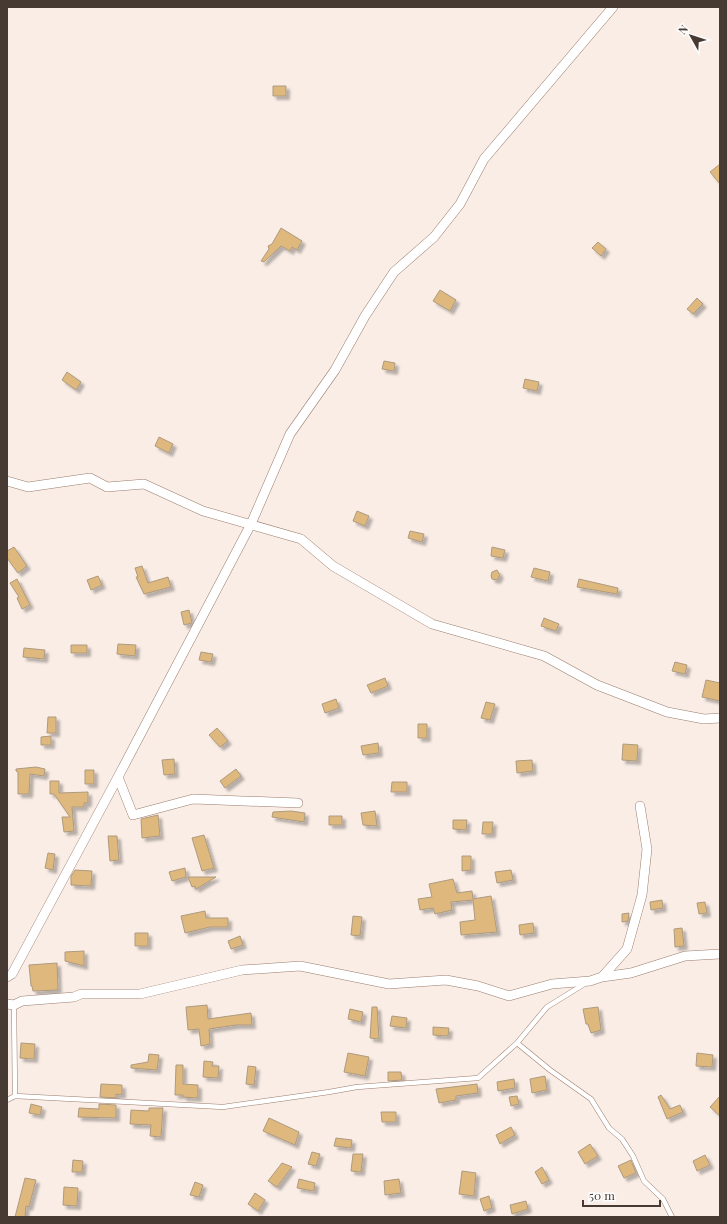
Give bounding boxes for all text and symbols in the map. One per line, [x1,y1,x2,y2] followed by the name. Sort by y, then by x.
[671,16,711,56] north arrow
[675,22,691,37] text: N
[583,1182,660,1208] scale bar
[589,1187,615,1203] text: 50 m

